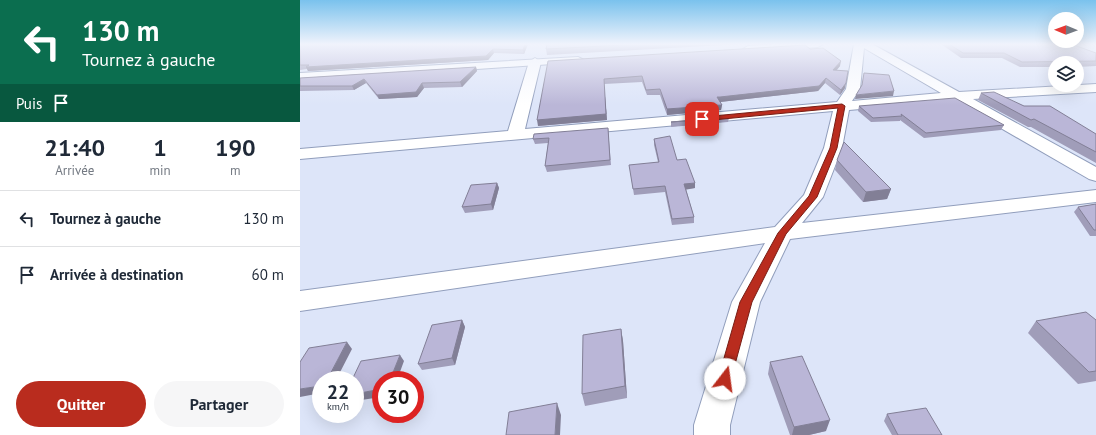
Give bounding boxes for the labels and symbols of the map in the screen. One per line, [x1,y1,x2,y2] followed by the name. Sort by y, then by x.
[1048,12,1084,48] north arrow
[685,102,719,136] pin
[704,358,746,400] position arrow
[372,371,424,423] speed limit sign: 30

